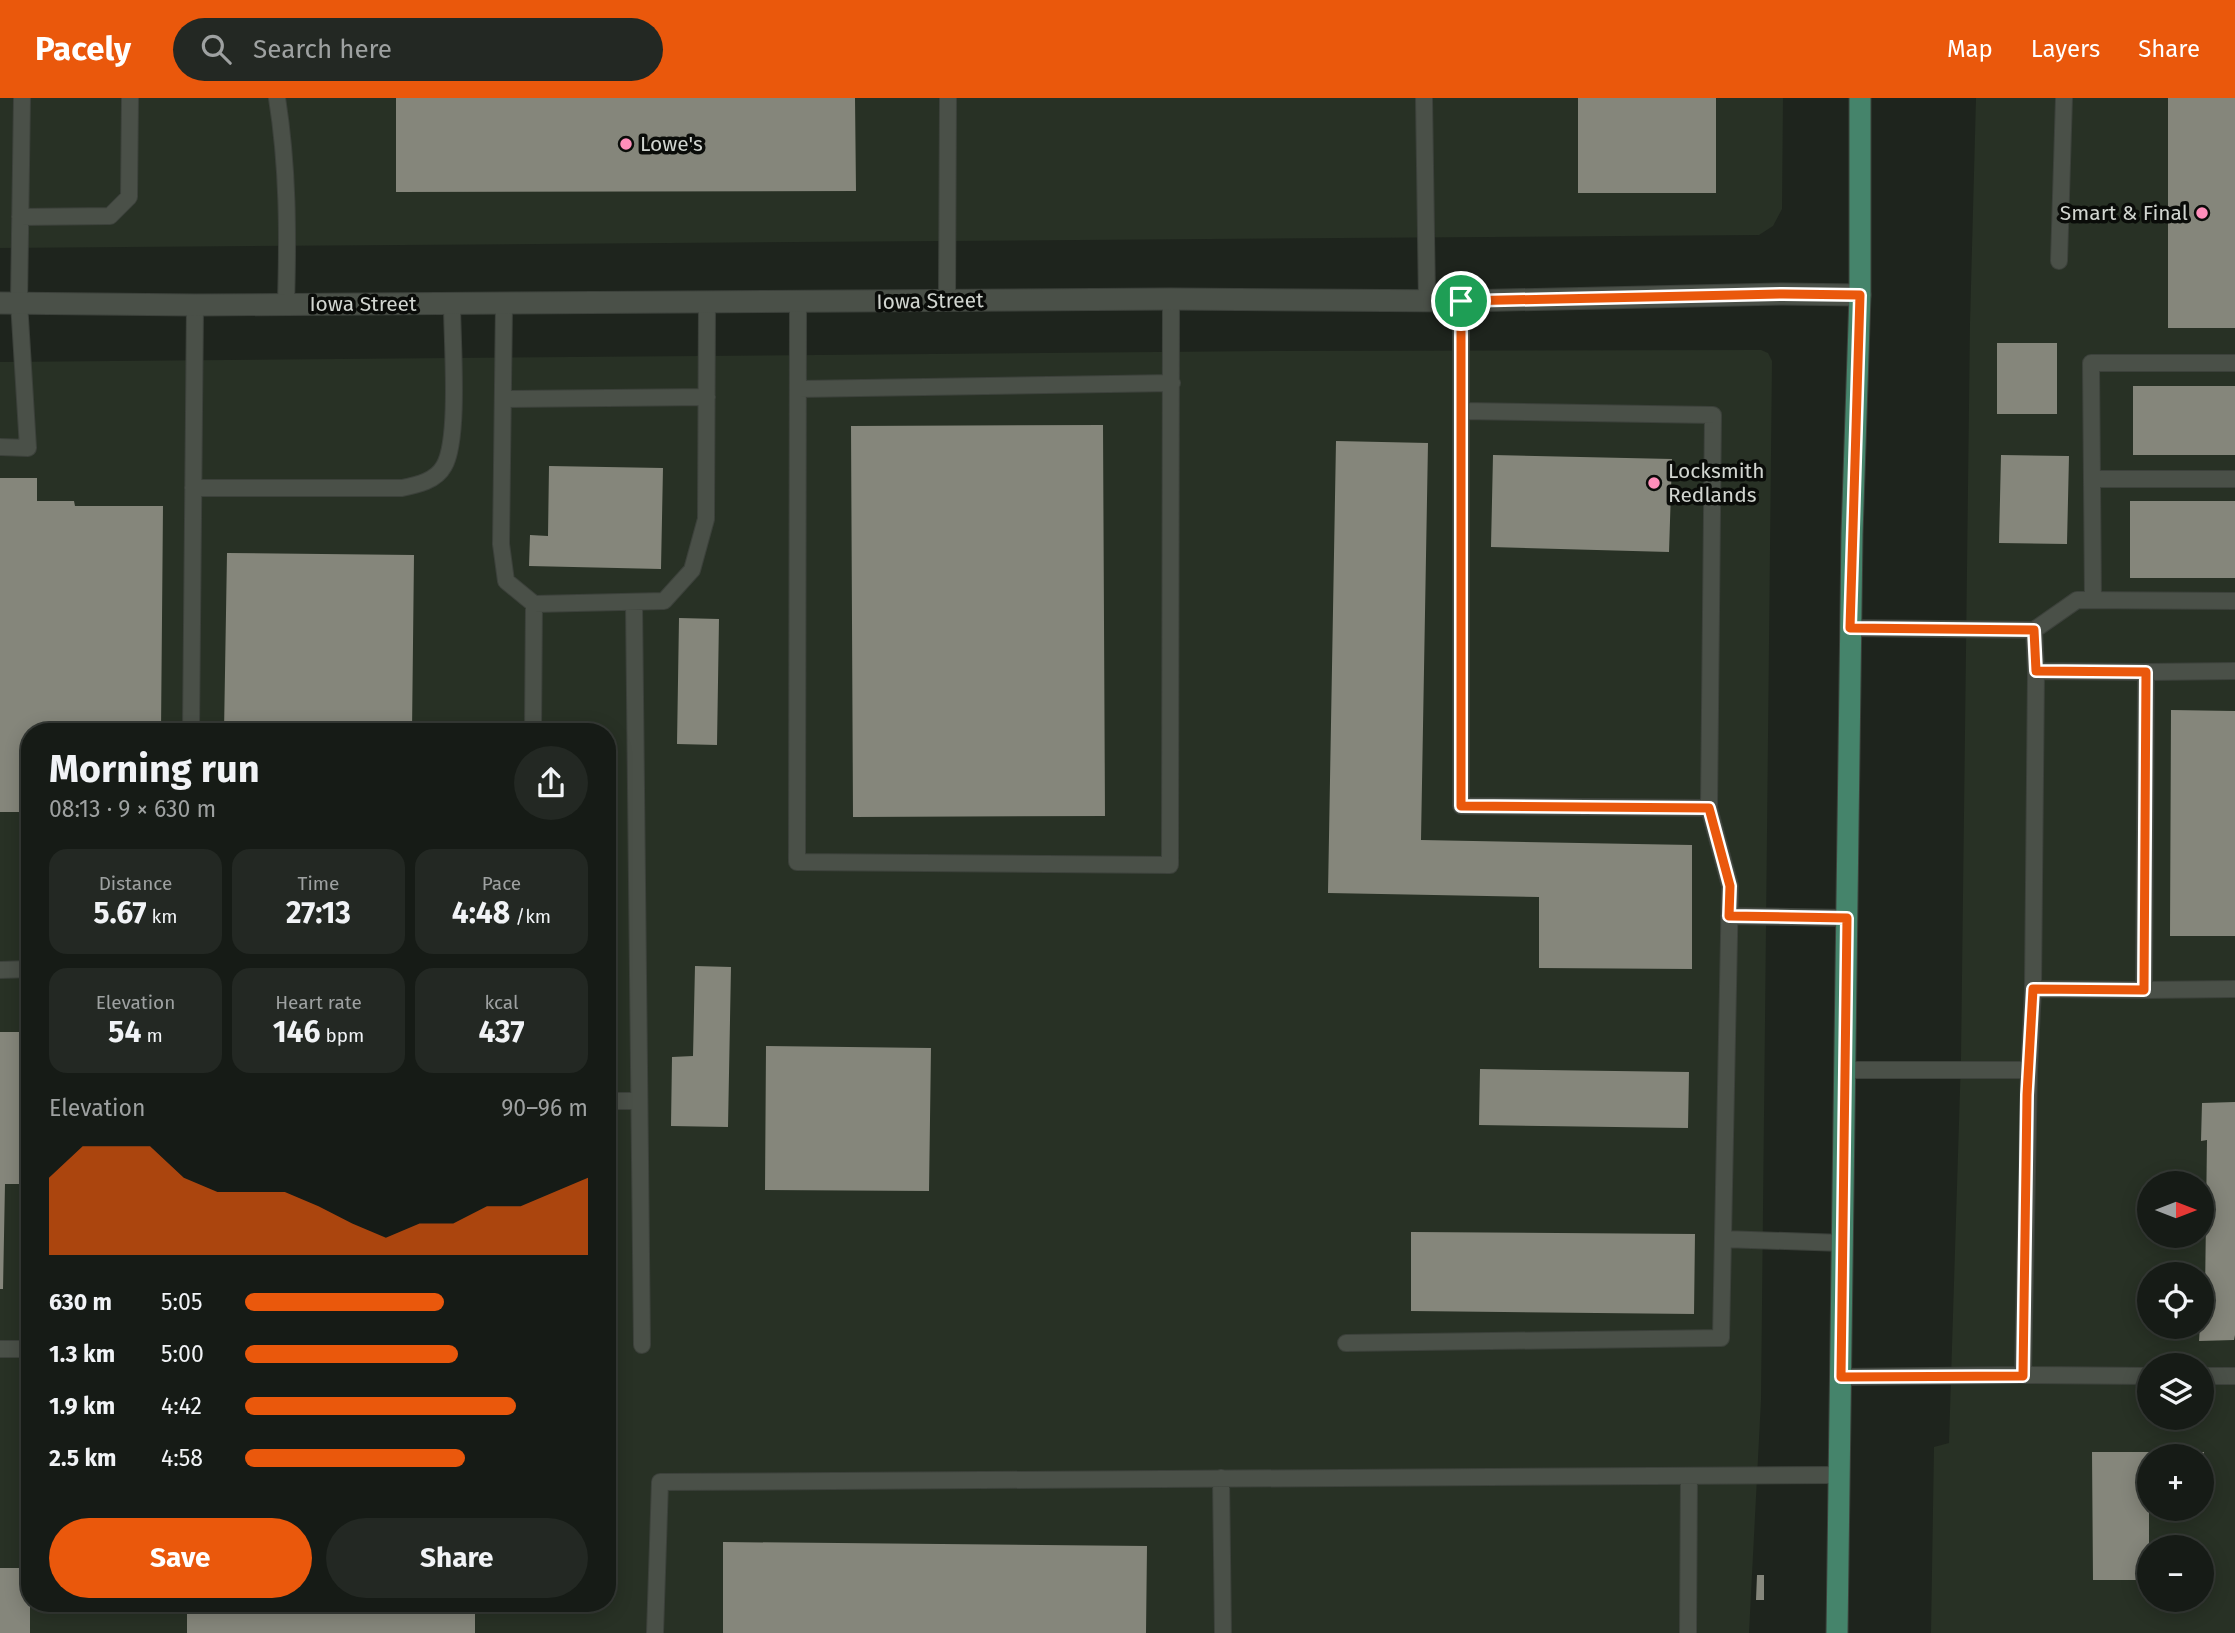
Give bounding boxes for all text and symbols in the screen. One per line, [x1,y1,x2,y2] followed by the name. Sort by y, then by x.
[173,18,663,81] search box
[35,29,131,69] text: Pacely
[197,30,235,68] icon: search
[253,34,392,65] text: Search here
[1947,35,1993,63] text: Map
[2031,35,2100,63] text: Layers
[2138,35,2200,63] text: Share
[640,131,703,157] place label: Lowe's
[618,136,634,152] marker: Lowe's
[2060,200,2188,226] place label: Smart & Final
[2194,205,2210,221] marker: Smart & Final
[1431,271,1491,331] pin
[1442,282,1480,320] icon: arrive
[876,287,984,315] street label: Iowa Street
[309,291,417,317] street label: Iowa Street
[1668,458,1765,508] place label: Locksmith Redlands
[1646,475,1662,491] marker: Locksmith Redlands
[49,746,260,792] text: Morning run
[514,746,588,820] button: share
[49,795,216,823] text: 08:13 · 9 × 630 m
[99,872,172,895] text: Distance
[298,872,339,895] text: Time
[482,872,521,895] text: Pace
[93,895,147,931] text: 5.67
[286,895,351,931] text: 27:13
[452,895,510,931] text: 4:48
[147,905,178,928] text: km
[510,905,551,928] text: /km
[96,991,175,1014] text: Elevation
[275,991,362,1014] text: Heart rate
[484,991,519,1014] text: kcal
[108,1014,141,1050] text: 54
[273,1014,320,1050] text: 146
[479,1014,524,1050] text: 437
[141,1024,163,1047] text: m
[320,1024,364,1047] text: bpm
[49,1094,145,1122] text: Elevation
[501,1094,588,1122] text: 90–96 m
[2137,1171,2214,1248] north arrow
[2137,1171,2214,1612] map controls
[2137,1262,2214,1339] button: locate
[49,1288,112,1316] text: 630 m
[161,1288,202,1316] text: 5:05
[49,1340,115,1368] text: 1.3 km
[161,1340,204,1368] text: 5:00
[2137,1353,2214,1430] button: layers
[49,1392,115,1420] text: 1.9 km
[161,1392,202,1420] text: 4:42
[49,1444,117,1472] text: 2.5 km
[161,1444,203,1472] text: 4:58
[2137,1444,2214,1521] button: +
[49,1518,312,1598] button: Save
[326,1518,588,1598] button: Share
[2137,1535,2214,1612] button: −

